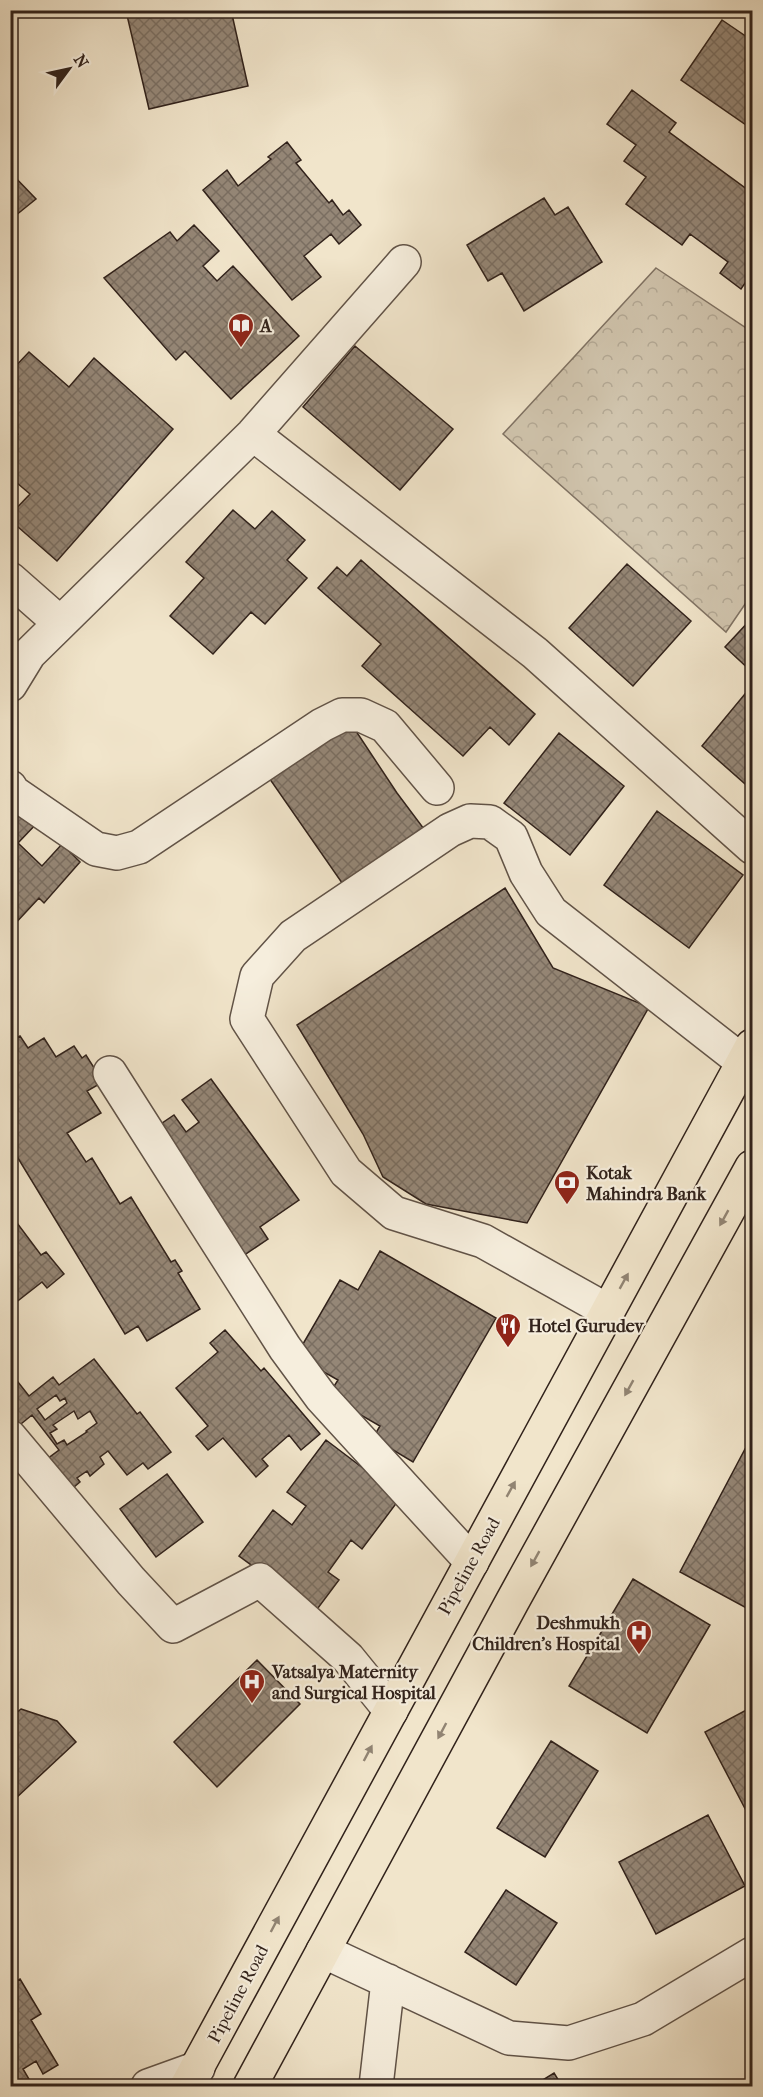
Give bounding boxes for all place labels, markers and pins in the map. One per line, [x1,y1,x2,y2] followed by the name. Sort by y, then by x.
[226,311,256,349] library icon: A
[259,316,273,337] place label: A
[585,1163,707,1205] place label: Kotak Mahindra Bank
[552,1168,582,1206] bank icon: Kotak Mahindra Bank
[493,1311,523,1349] restaurant icon: Hotel Gurudev
[528,1316,644,1337] place label: Hotel Gurudev
[472,1613,621,1655] place label: Deshmukh Children's Hospital
[624,1618,654,1656] hospital icon: Deshmukh Children's Hospital
[271,1662,437,1704] place label: Vatsalya Maternity and Surgical Hospital
[237,1667,267,1705] hospital icon: Vatsalya Maternity and Surgical Hospital

